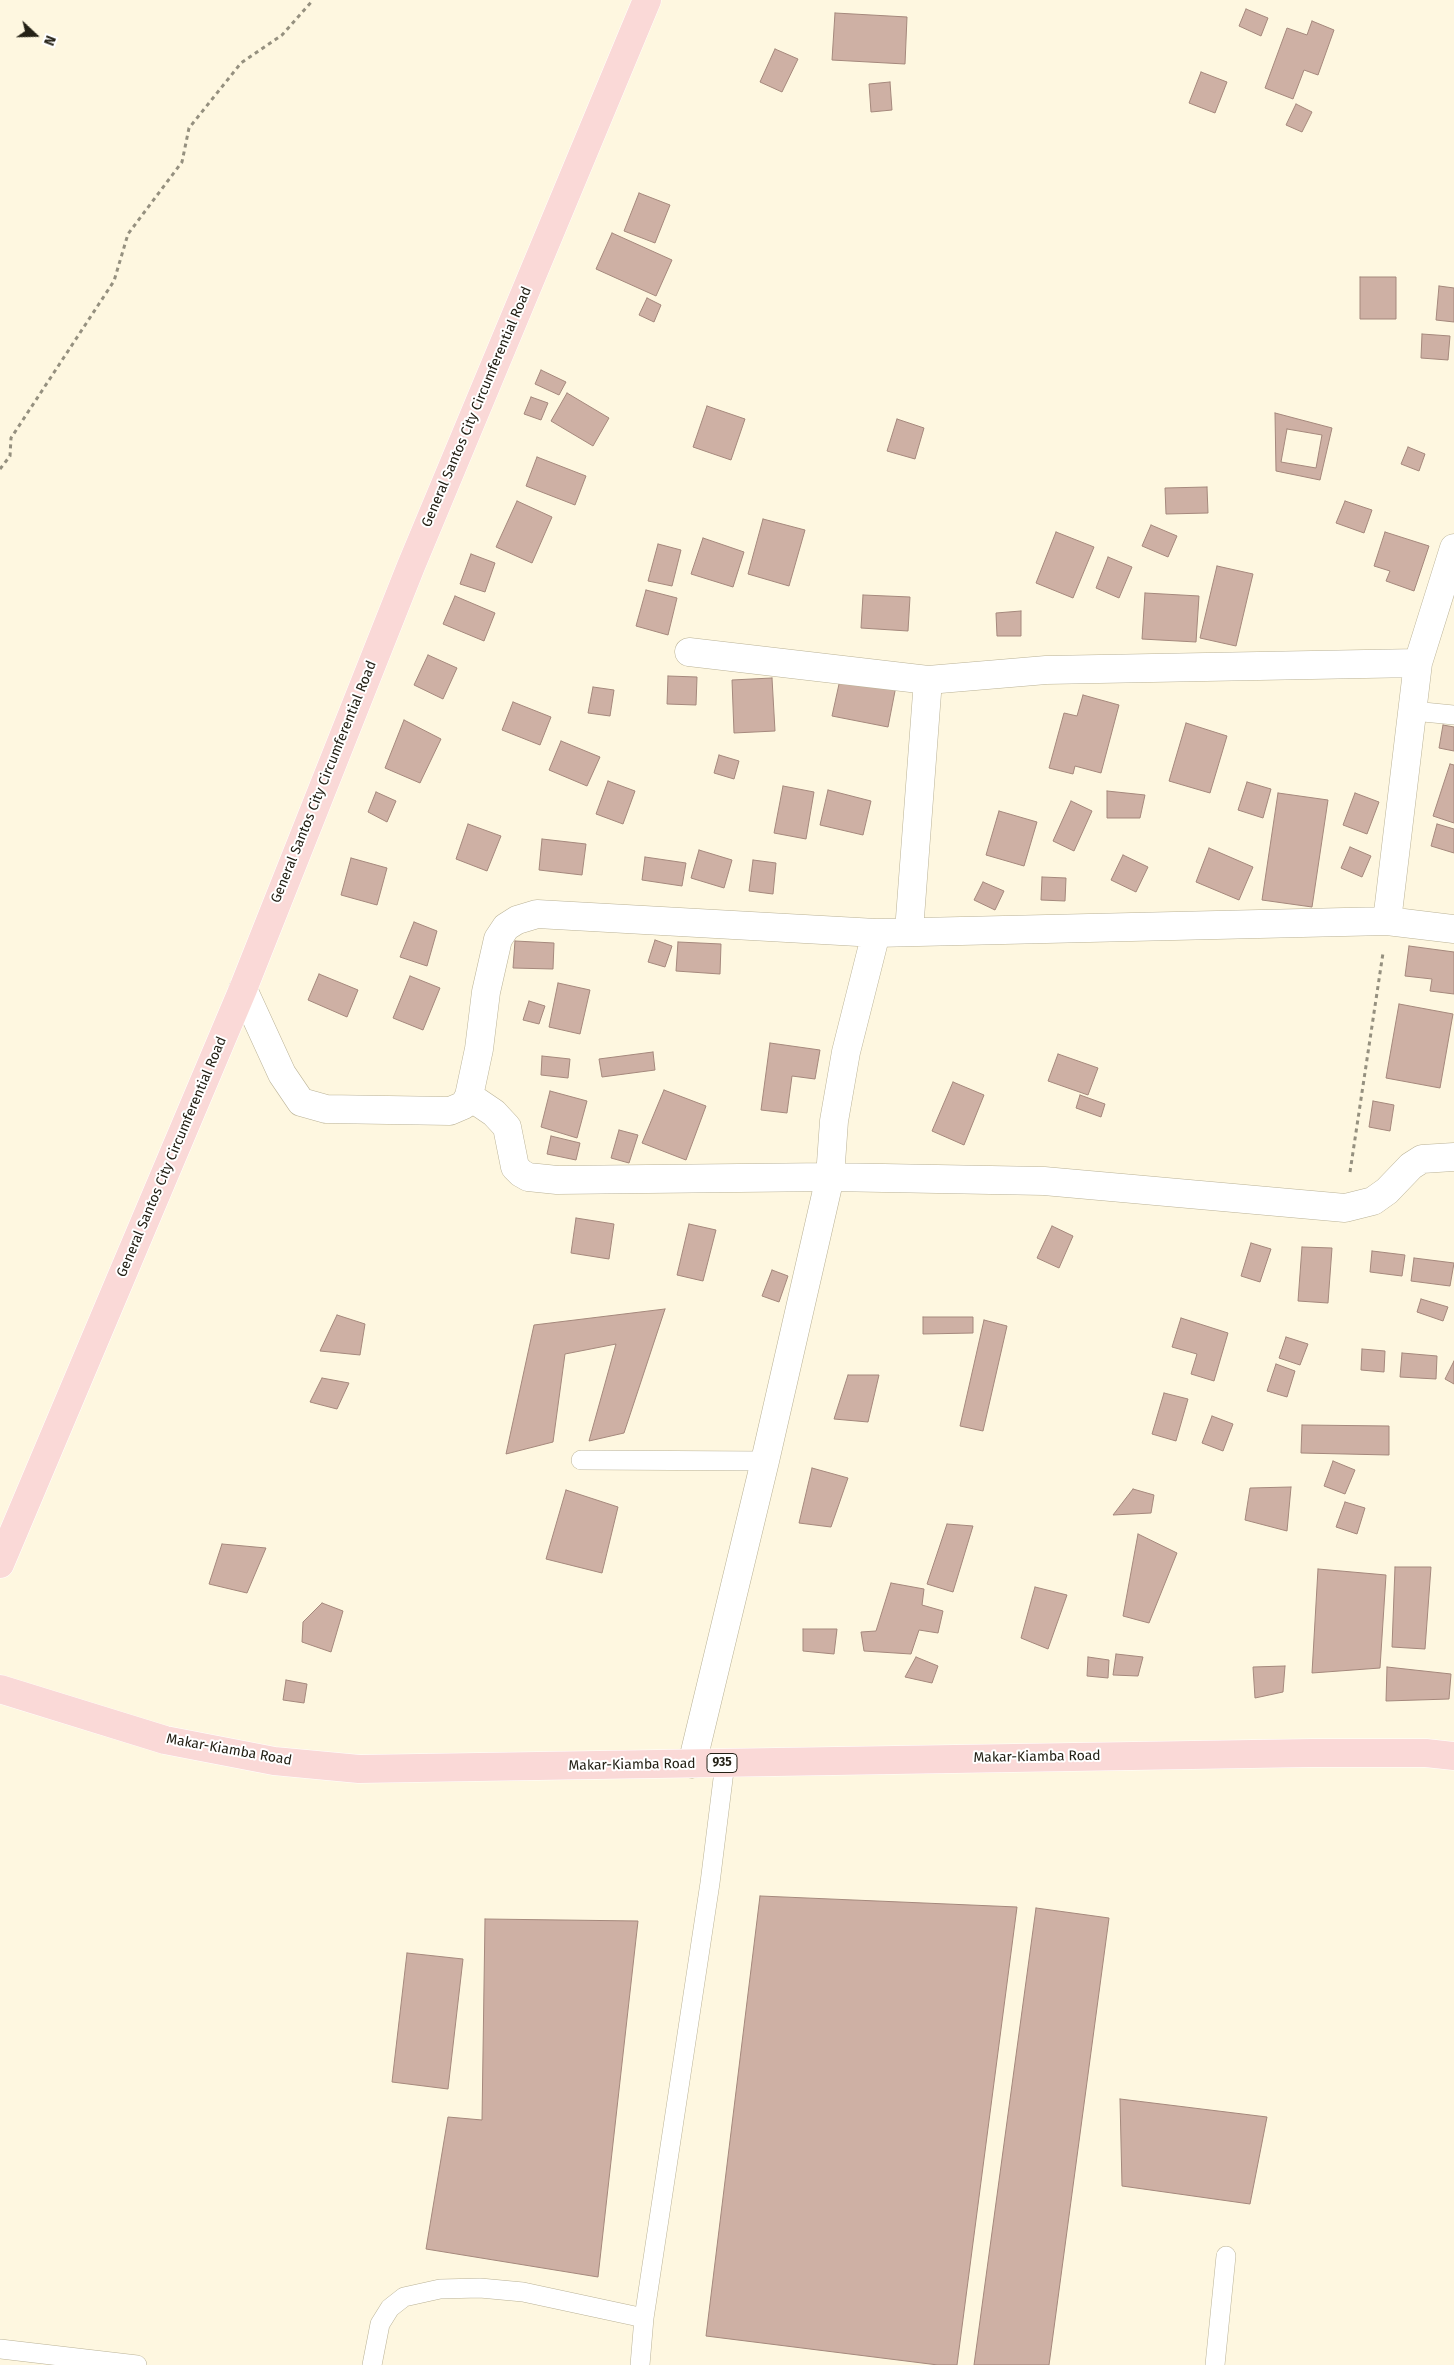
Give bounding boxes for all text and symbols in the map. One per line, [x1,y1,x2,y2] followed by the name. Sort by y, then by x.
[10,10,60,60] north arrow
[40,33,59,48] text: N
[419,284,535,530] street label: General Santos City Circumferential Road
[268,658,380,906] street label: General Santos City Circumferential Road
[114,1034,230,1280] street label: General Santos City Circumferential Road
[165,1731,293,1769] street label: Makar-Kiamba Road
[973,1747,1101,1767] street label: Makar-Kiamba Road
[707,1754,737,1772] road number: 935
[568,1755,696,1775] street label: Makar-Kiamba Road

